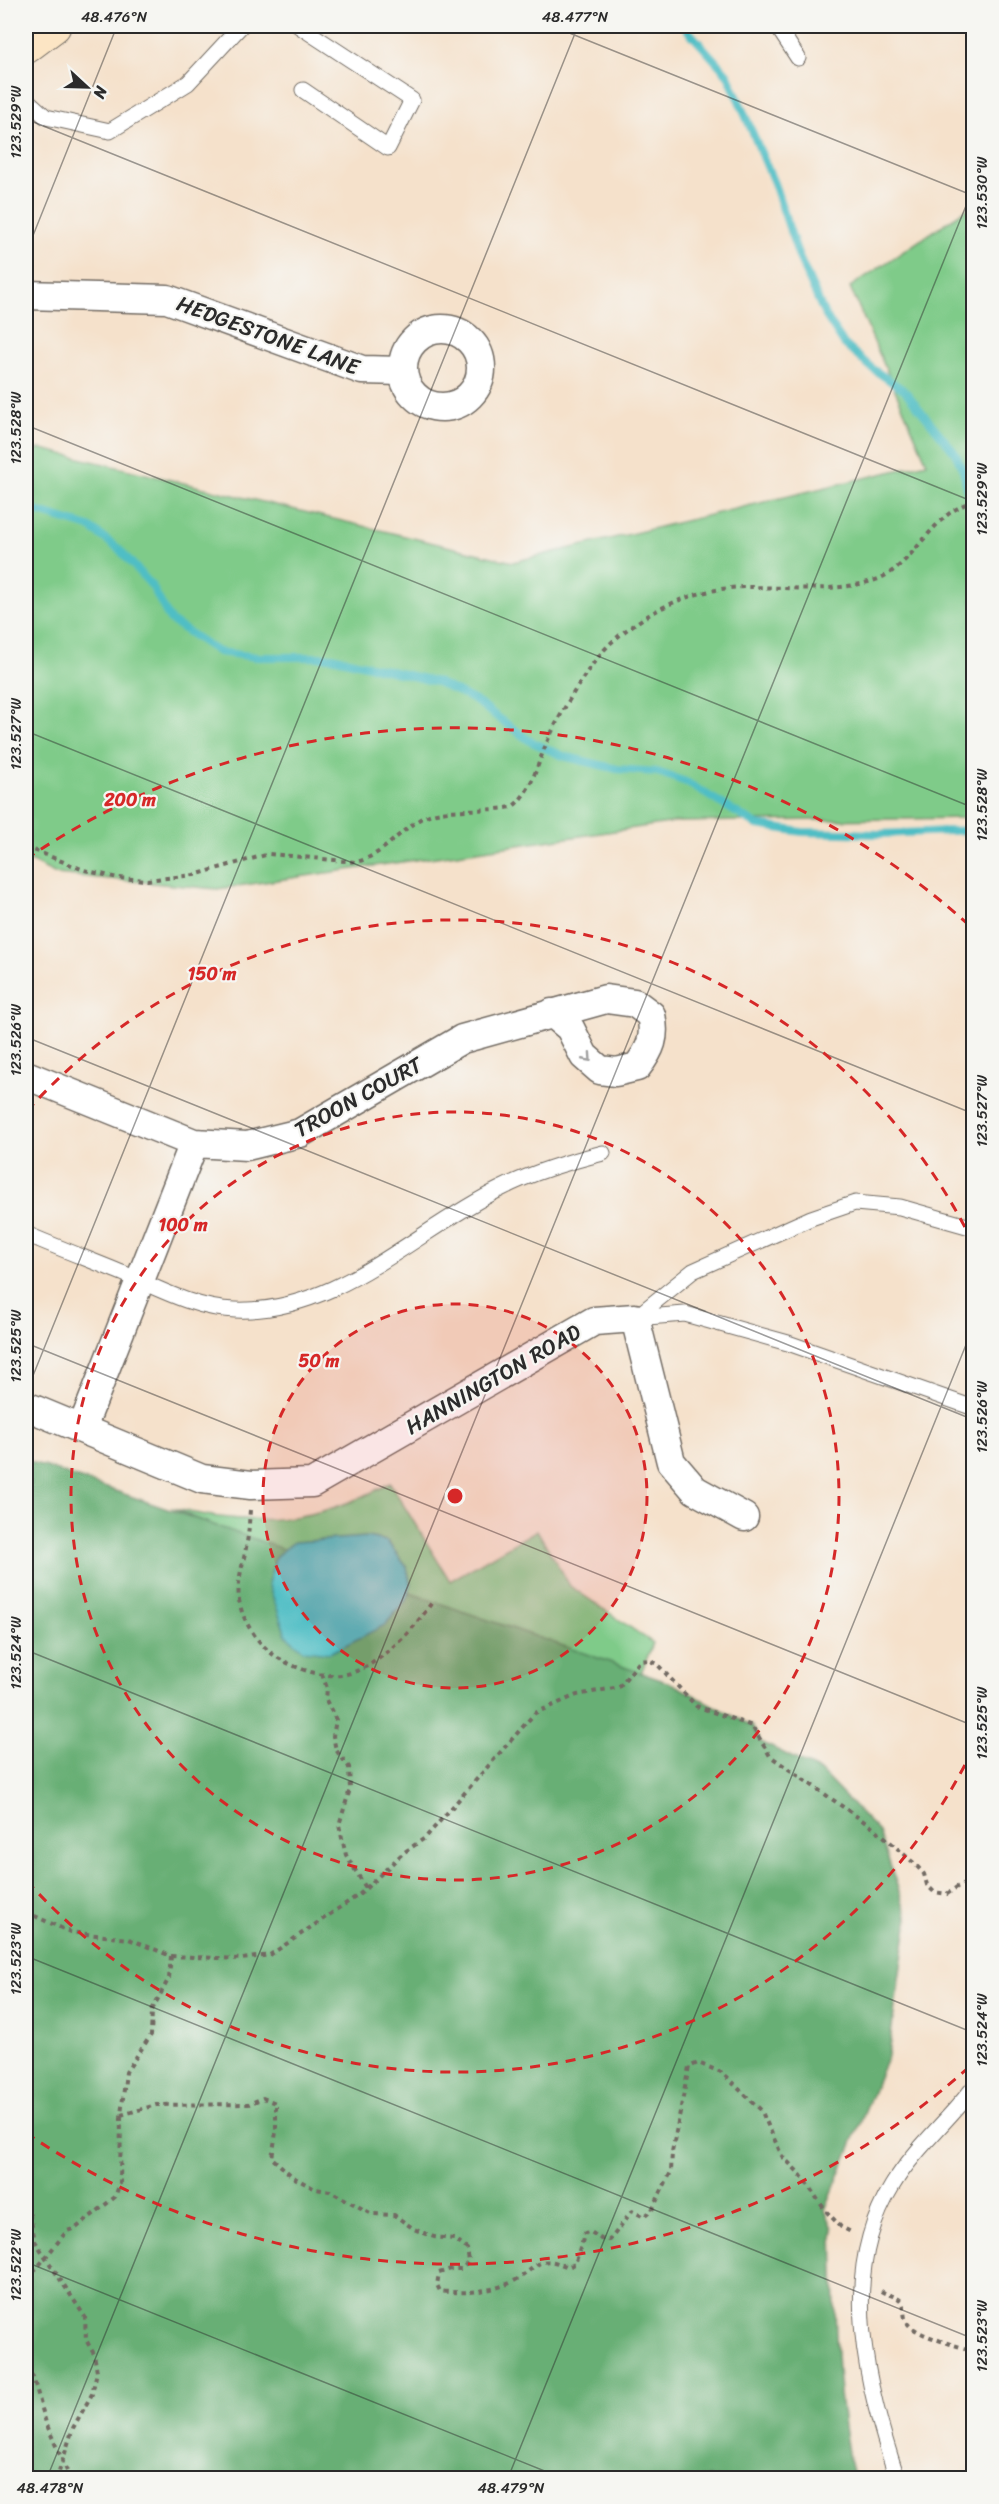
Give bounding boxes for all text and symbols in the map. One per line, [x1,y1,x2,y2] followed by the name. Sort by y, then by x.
[81,4,148,30] text: 48.476°N
[542,4,609,30] text: 48.477°N
[57,57,117,117] north arrow
[85,81,116,104] text: N
[3,85,29,158] text: 123.529°W
[969,156,995,229] text: 123.530°W
[171,284,367,387] street label: HEDGESTONE LANE
[3,391,29,464] text: 123.528°W
[969,462,995,535] text: 123.529°W
[3,697,29,770] text: 123.527°W
[969,768,995,841] text: 123.528°W
[103,784,156,816] text: 200 m
[188,958,236,990] text: 150 m
[3,1003,29,1076] text: 123.526°W
[286,1045,431,1149] street label: TROON COURT
[581,1051,592,1061] one-way arrow
[969,1074,995,1147] text: 123.527°W
[159,1209,208,1241] text: 100 m
[3,1309,29,1382] text: 123.525°W
[398,1313,588,1445] street label: HANNINGTON ROAD
[299,1345,340,1377] text: 50 m
[969,1380,995,1453] text: 123.526°W
[445,1486,465,1506] centre of rings
[3,1616,29,1690] text: 123.524°W
[969,1686,995,1759] text: 123.525°W
[3,1923,29,1995] text: 123.523°W
[969,1993,995,2067] text: 123.524°W
[3,2228,29,2301] text: 123.522°W
[969,2300,995,2372] text: 123.523°W
[17,2475,84,2501] text: 48.478°N
[478,2475,545,2501] text: 48.479°N

